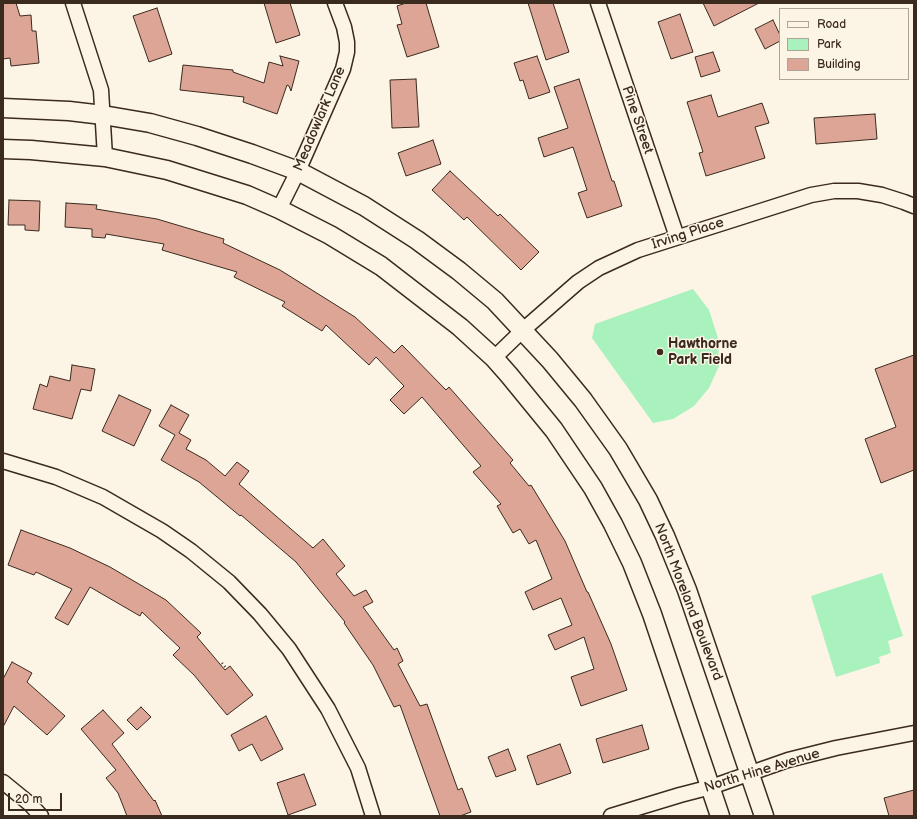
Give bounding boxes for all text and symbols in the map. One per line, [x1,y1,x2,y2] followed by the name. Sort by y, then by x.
[779,8,909,80] legend
[817,17,846,32] text: Road
[817,37,841,52] text: Park
[817,57,861,72] text: Building
[290,64,350,174] street label: Meadowlark Lane
[618,84,656,156] street label: Pine Street
[650,214,726,254] street label: Irving Place
[668,336,737,368] place label: Hawthorne Park Field
[655,347,665,357] marker: Hawthorne Park Field
[650,521,726,683] street label: North Moreland Boulevard
[702,745,822,797] street label: North Hine Avenue
[10,785,64,811] scale bar
[15,792,42,807] text: 20 m

